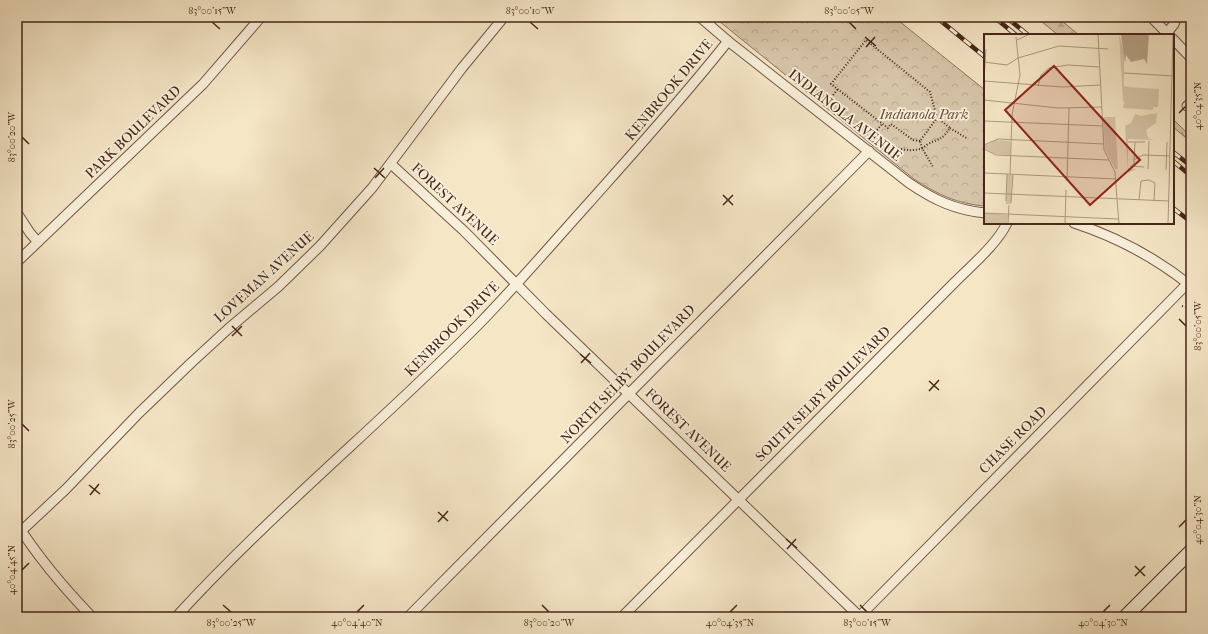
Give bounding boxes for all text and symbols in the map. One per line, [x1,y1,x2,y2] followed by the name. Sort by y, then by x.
[188,5,237,17] text: 83°00'15"W
[506,5,556,17] text: 83°00'10"W
[824,5,875,17] text: 83°00'05"W
[984,34,1174,224] inset map
[622,35,717,144] street label: KENBROOK DRIVE
[785,65,905,165] street label: INDIANOLA AVENUE
[1192,81,1204,130] text: 40°04'35"N
[82,82,185,182] street label: PARK BOULEVARD
[879,106,968,123] park label: Indianola Park
[6,111,18,162] text: 83°00'20"W
[408,159,502,249] street label: FOREST AVENUE
[211,227,318,326] street label: LOVEMAN AVENUE
[401,278,503,380] street label: KENBROOK DRIVE
[1192,300,1204,351] text: 83°00'05"W
[557,301,699,447] street label: NORTH SELBY BOULEVARD
[752,323,894,465] street label: SOUTH SELBY BOULEVARD
[642,385,735,476] street label: FOREST AVENUE
[6,398,18,449] text: 83°00'25"W
[976,402,1051,477] street label: CHASE ROAD
[1192,495,1204,545] text: 40°04'30"N
[6,545,18,595] text: 40°04'45"N
[206,617,257,629] text: 83°00'25"W
[331,617,383,629] text: 40°04'40"N
[524,617,575,629] text: 83°00'20"W
[706,617,755,629] text: 40°04'35"N
[843,617,892,629] text: 83°00'15"W
[1078,617,1128,629] text: 40°04'30"N

